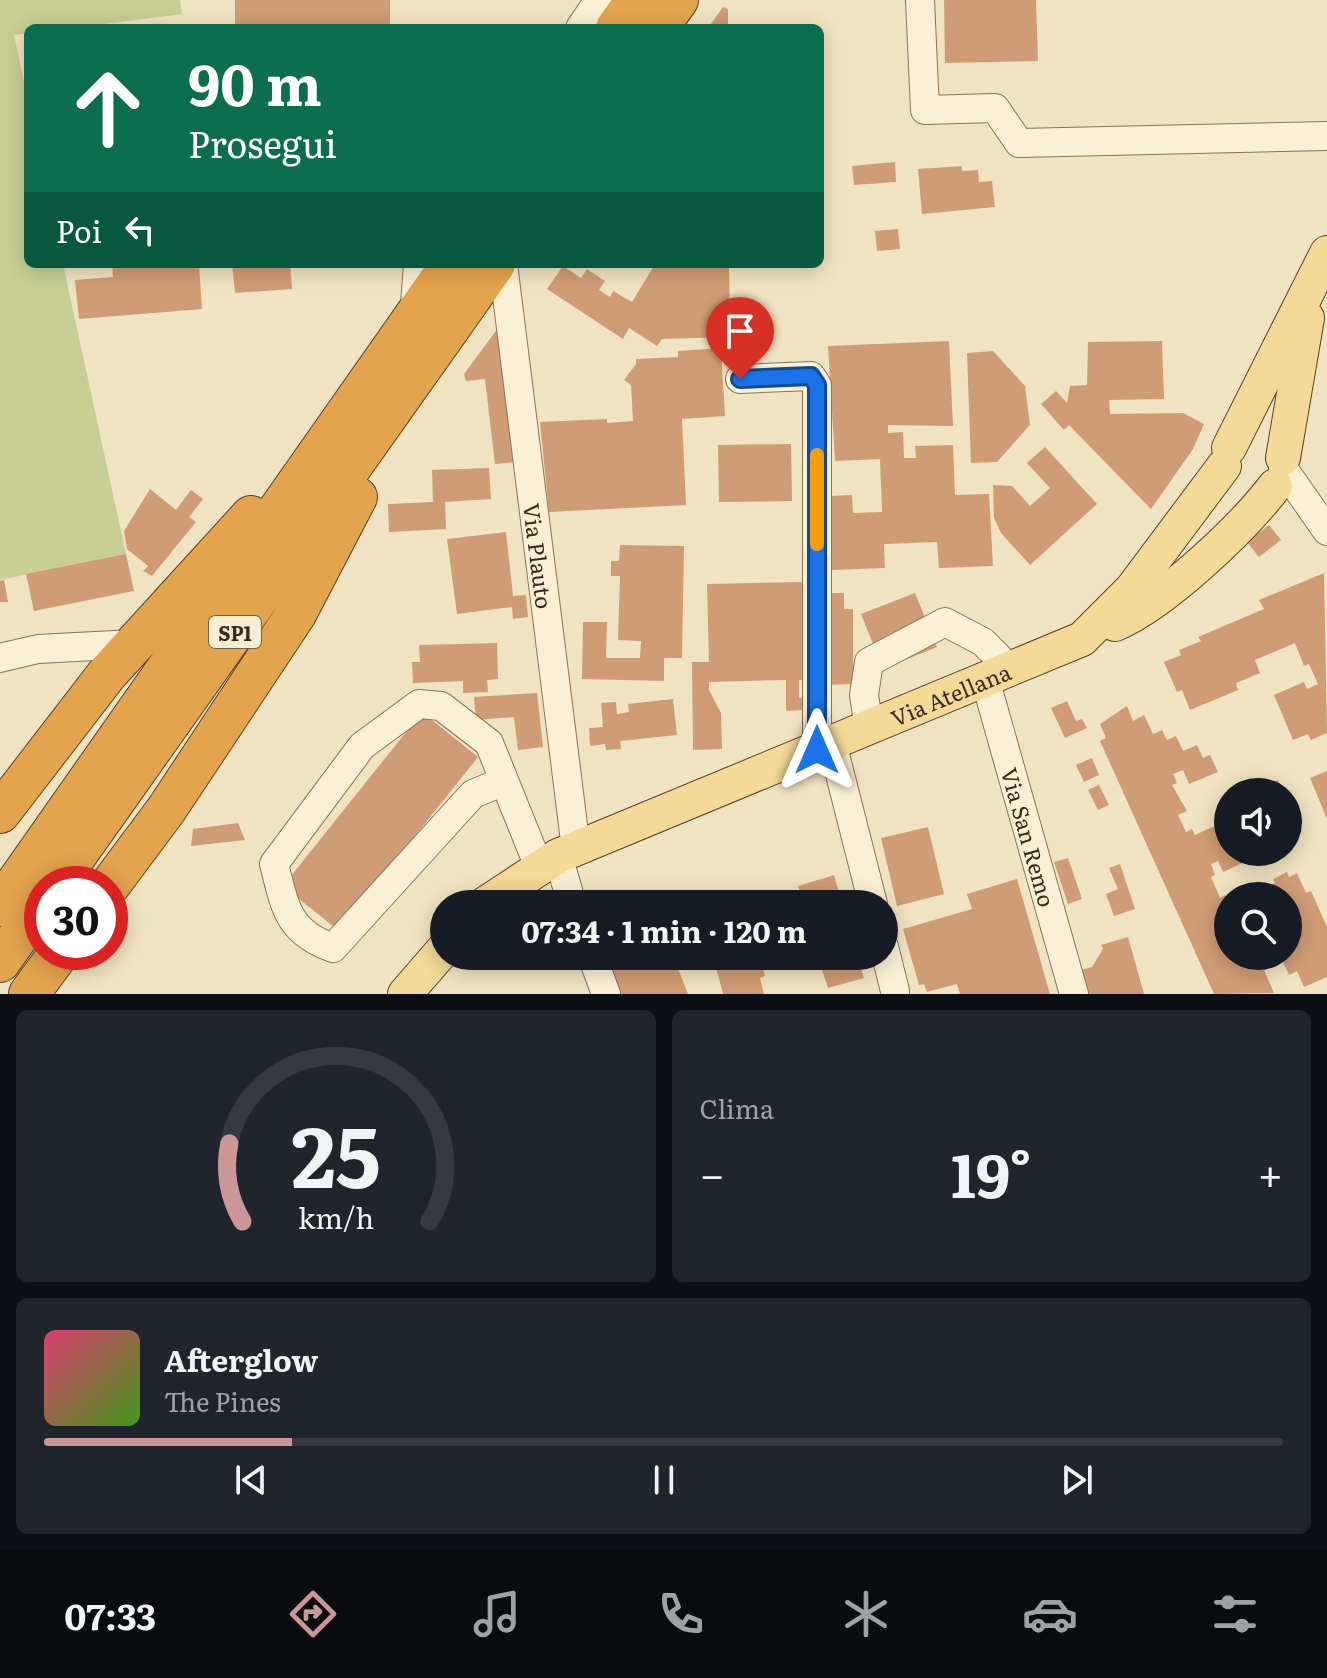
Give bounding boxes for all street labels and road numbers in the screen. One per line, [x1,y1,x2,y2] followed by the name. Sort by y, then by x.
[516,501,562,611] street label: Via Plauto
[209,616,261,648] road number: SP1
[885,654,1016,733] street label: Via Atellana
[994,763,1065,910] street label: Via San Remo

